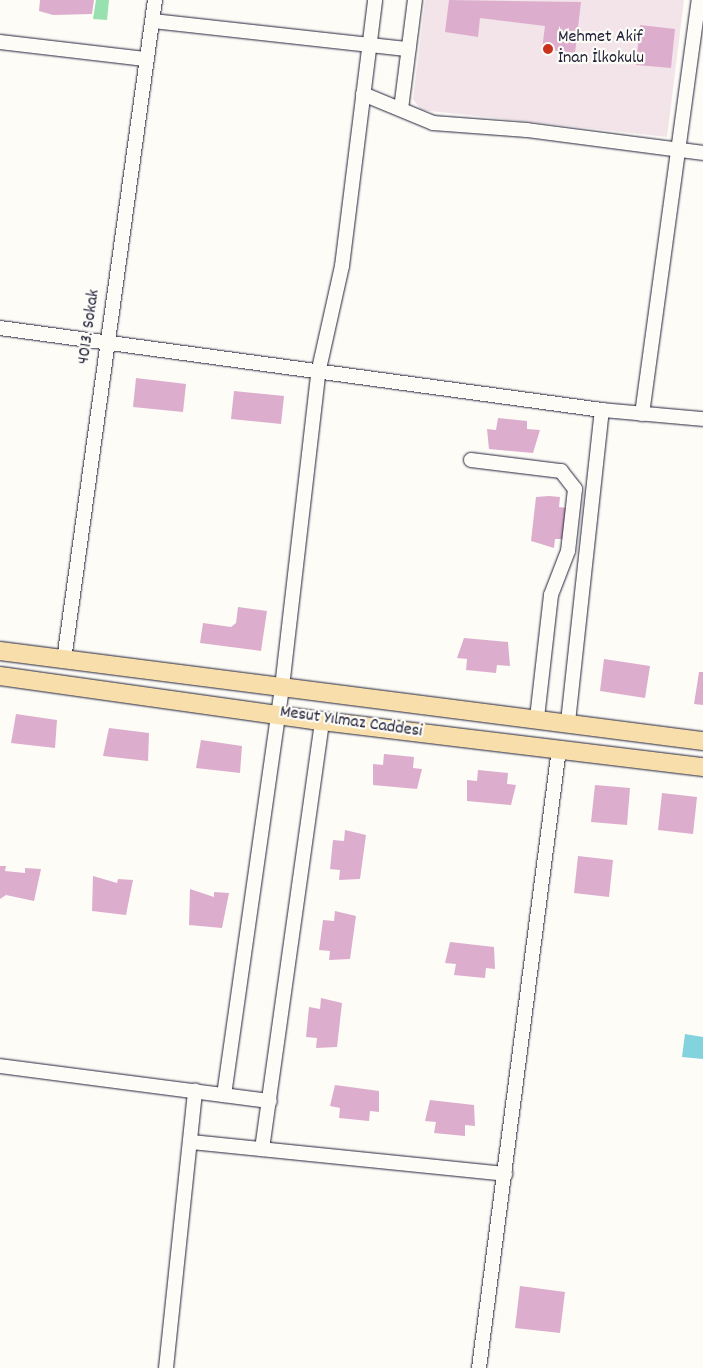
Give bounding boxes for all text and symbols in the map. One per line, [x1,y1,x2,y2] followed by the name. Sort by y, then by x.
[558,28,644,70] place label: Mehmet Akif İnan İlkokulu
[542,43,554,55] marker: Mehmet Akif İnan İlkokulu
[74,288,106,366] street label: 4013. Sokak
[278,702,424,744] street label: Mesut Yılmaz Caddesi

